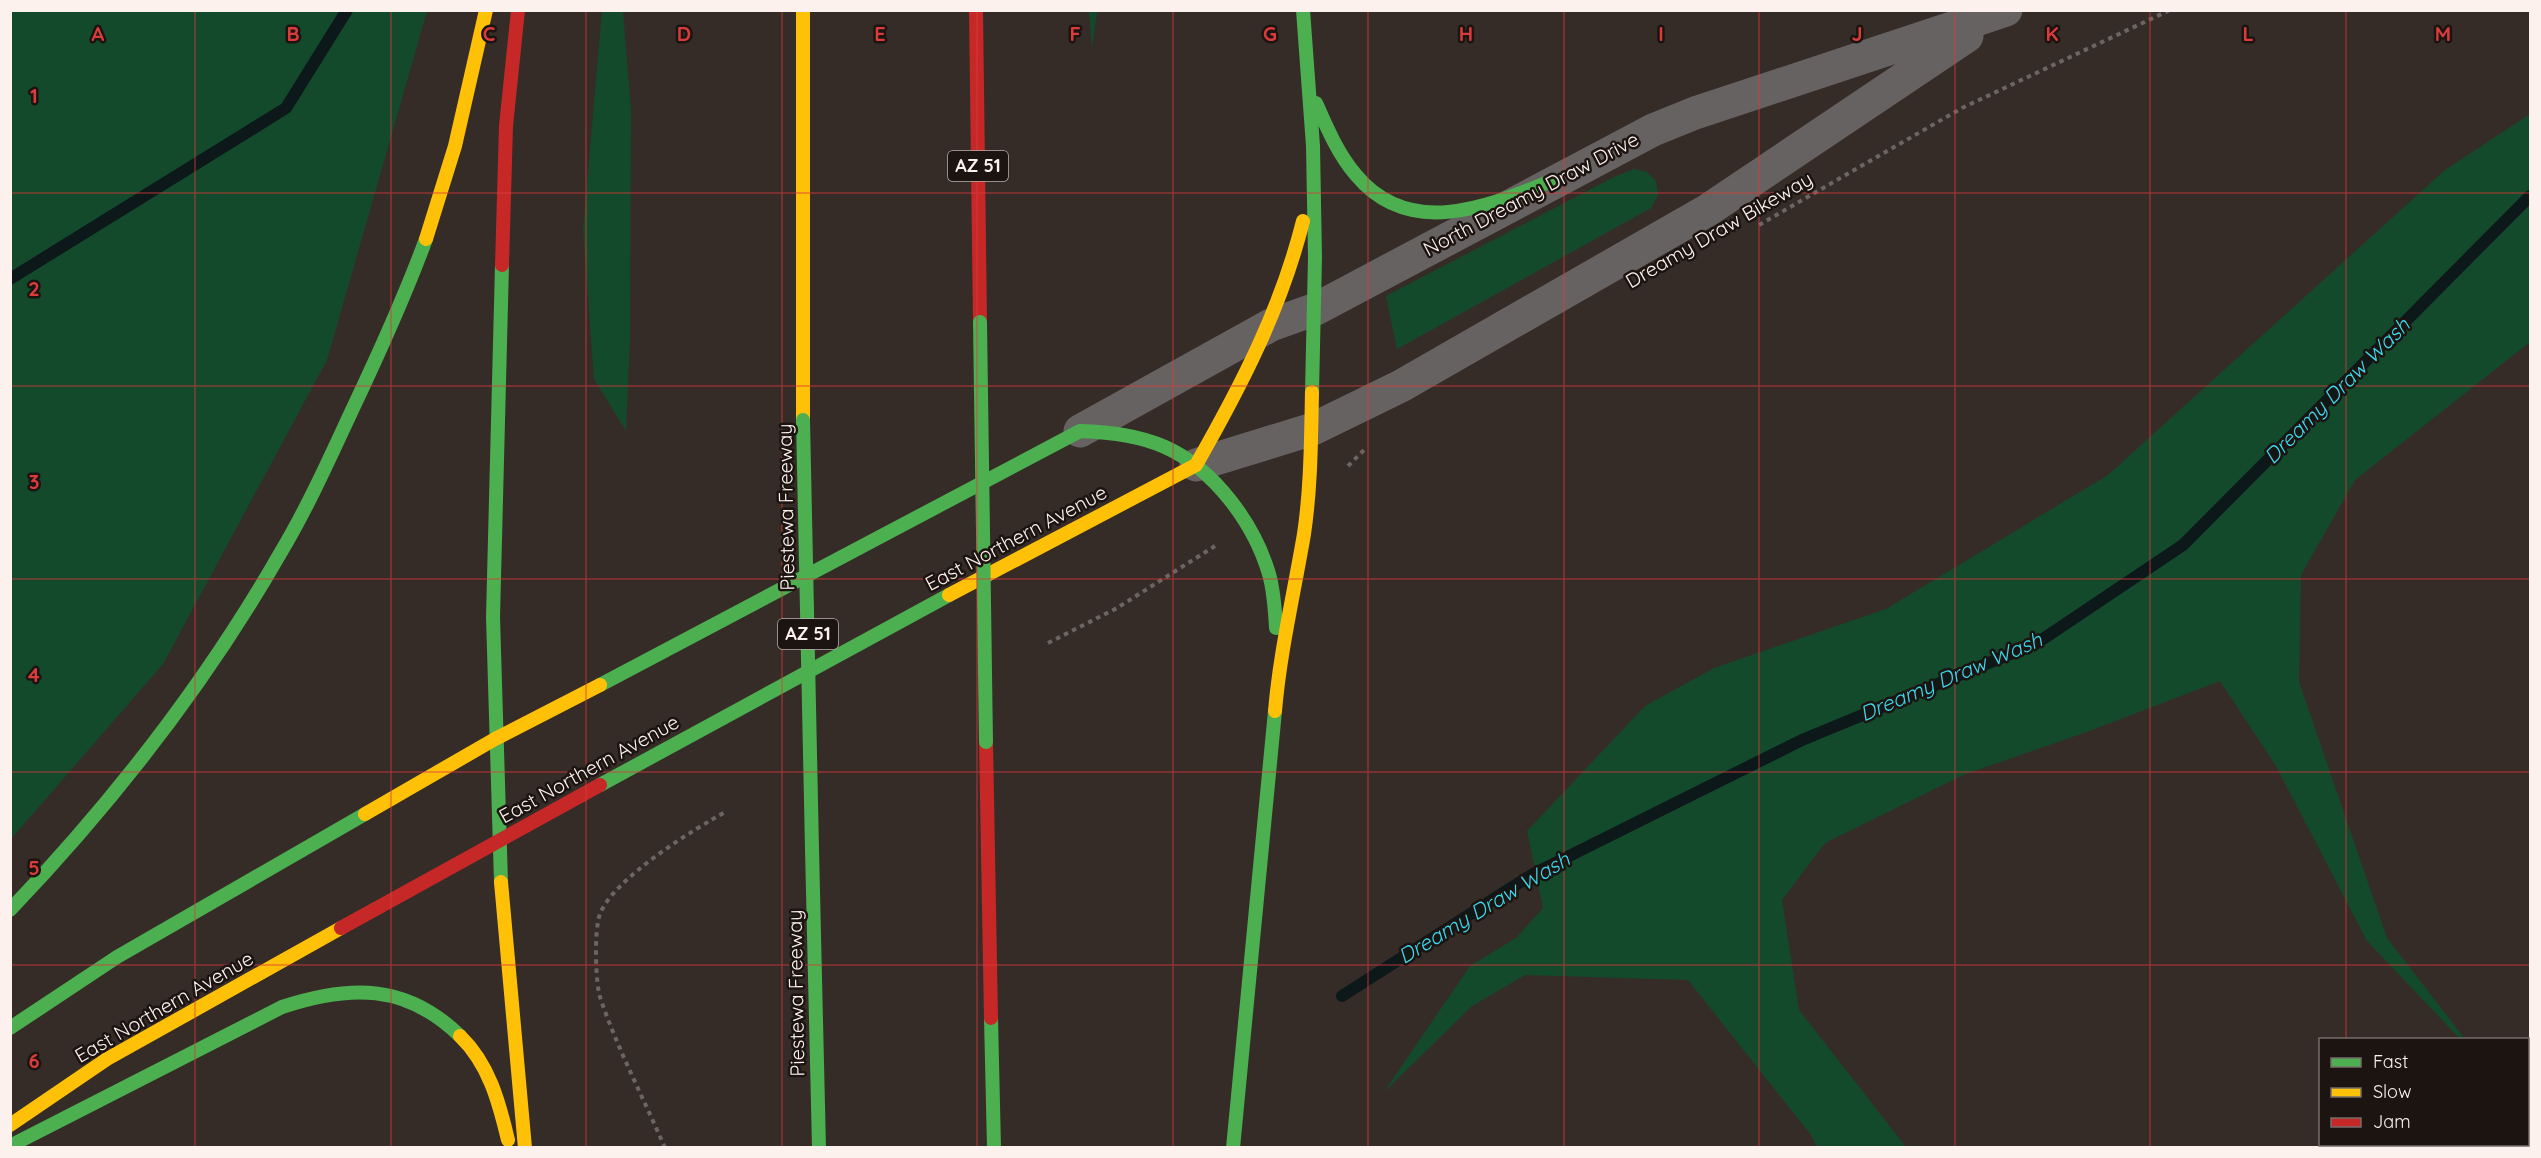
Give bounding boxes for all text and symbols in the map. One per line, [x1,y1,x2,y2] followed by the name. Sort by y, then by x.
[92,21,105,46] text: A
[286,21,300,46] text: B
[483,21,496,46] text: C
[677,21,691,46] text: D
[874,21,886,46] text: E
[1069,21,1081,46] text: F
[1263,21,1277,46] text: G
[1459,21,1473,46] text: H
[1658,21,1664,46] text: I
[1851,21,1863,46] text: J
[2045,21,2059,46] text: K
[2242,21,2254,46] text: L
[2435,21,2451,46] text: M
[30,83,38,108] text: 1
[1419,126,1643,261] street label: North Dreamy Draw Drive
[948,151,1008,181] road number: AZ 51
[1621,166,1817,293] street label: Dreamy Draw Bikeway
[28,276,40,301] text: 2
[2258,311,2415,469] water label: Dreamy Draw Wash
[772,423,799,591] street label: Piestewa Freeway
[29,469,39,494] text: 3
[921,479,1111,596] street label: East Northern Avenue
[778,619,838,649] road number: AZ 51
[1855,625,2047,726] water label: Dreamy Draw Wash
[28,662,40,687] text: 4
[494,709,683,828] street label: East Northern Avenue
[1393,845,1575,969] water label: Dreamy Draw Wash
[28,855,40,880] text: 5
[782,909,809,1077] street label: Piestewa Freeway
[70,945,257,1068] street label: East Northern Avenue
[2319,1038,2529,1146] legend
[28,1048,40,1073] text: 6
[2373,1050,2408,1073] text: Fast
[2373,1080,2411,1103] text: Slow
[2373,1110,2411,1133] text: Jam

